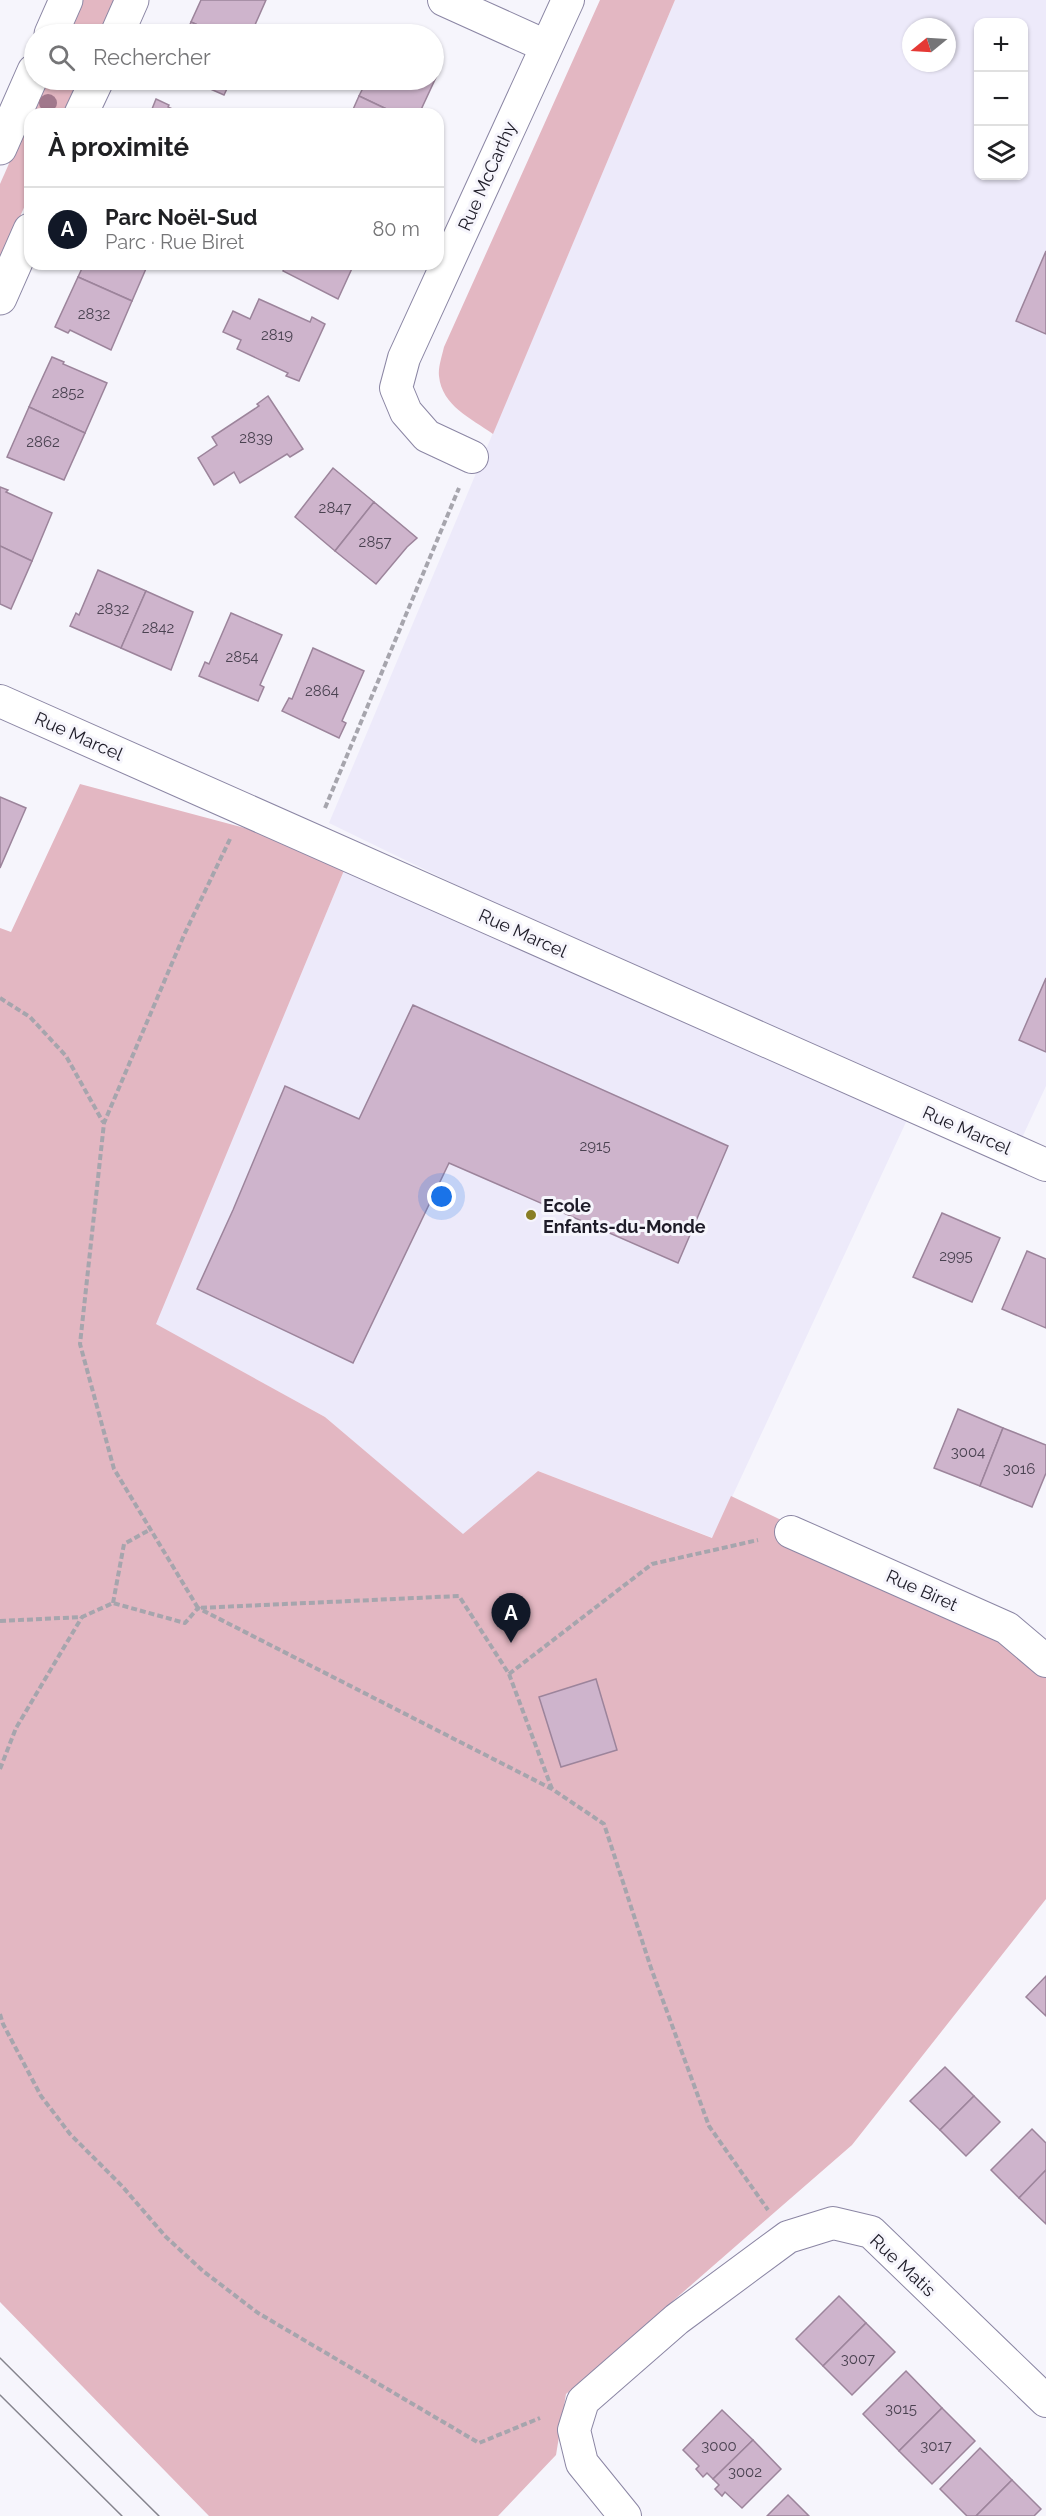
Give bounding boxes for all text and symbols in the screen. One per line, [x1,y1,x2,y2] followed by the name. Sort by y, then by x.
[902,18,956,72] north arrow
[974,18,1028,180] map controls
[974,18,1028,72] button: +
[24,24,444,90] search box
[45,41,78,74] icon: search
[93,44,211,70] text: Rechercher
[974,72,1028,126] button: −
[454,118,521,234] street label: Rue McCarthy
[974,126,1028,180] button: layers
[48,132,189,162] text: À proximité
[105,204,258,230] text: Parc Noël-Sud
[61,217,74,241] text: A
[372,217,420,241] text: 80 m
[105,230,244,254] text: Parc · Rue Biret
[78,305,110,323] house number: 2832
[261,326,293,344] house number: 2819
[52,384,85,402] house number: 2852
[239,429,273,447] house number: 2839
[26,433,60,451] house number: 2862
[319,499,351,517] house number: 2847
[359,533,391,551] house number: 2857
[97,600,129,618] house number: 2832
[142,619,175,637] house number: 2842
[225,648,259,666] house number: 2854
[305,682,339,700] house number: 2864
[32,707,126,765] street label: Rue Marcel
[476,904,570,962] street label: Rue Marcel
[920,1101,1014,1159] street label: Rue Marcel
[579,1137,611,1155] house number: 2915
[427,1182,456,1211] your location
[543,1195,706,1237] place label: Ecole Enfants-du-Monde
[524,1208,538,1222] marker: Ecole Enfants-du-Monde
[939,1247,973,1265] house number: 2995
[951,1443,985,1461] house number: 3004
[1003,1460,1035,1478] house number: 3016
[883,1565,961,1615] street label: Rue Biret
[492,1594,530,1643] pin: A
[866,2230,940,2301] street label: Rue Matis
[841,2350,875,2368] house number: 3007
[885,2400,917,2418] house number: 3015
[701,2437,737,2455] house number: 3000
[920,2437,952,2455] house number: 3017
[728,2463,762,2481] house number: 3002

